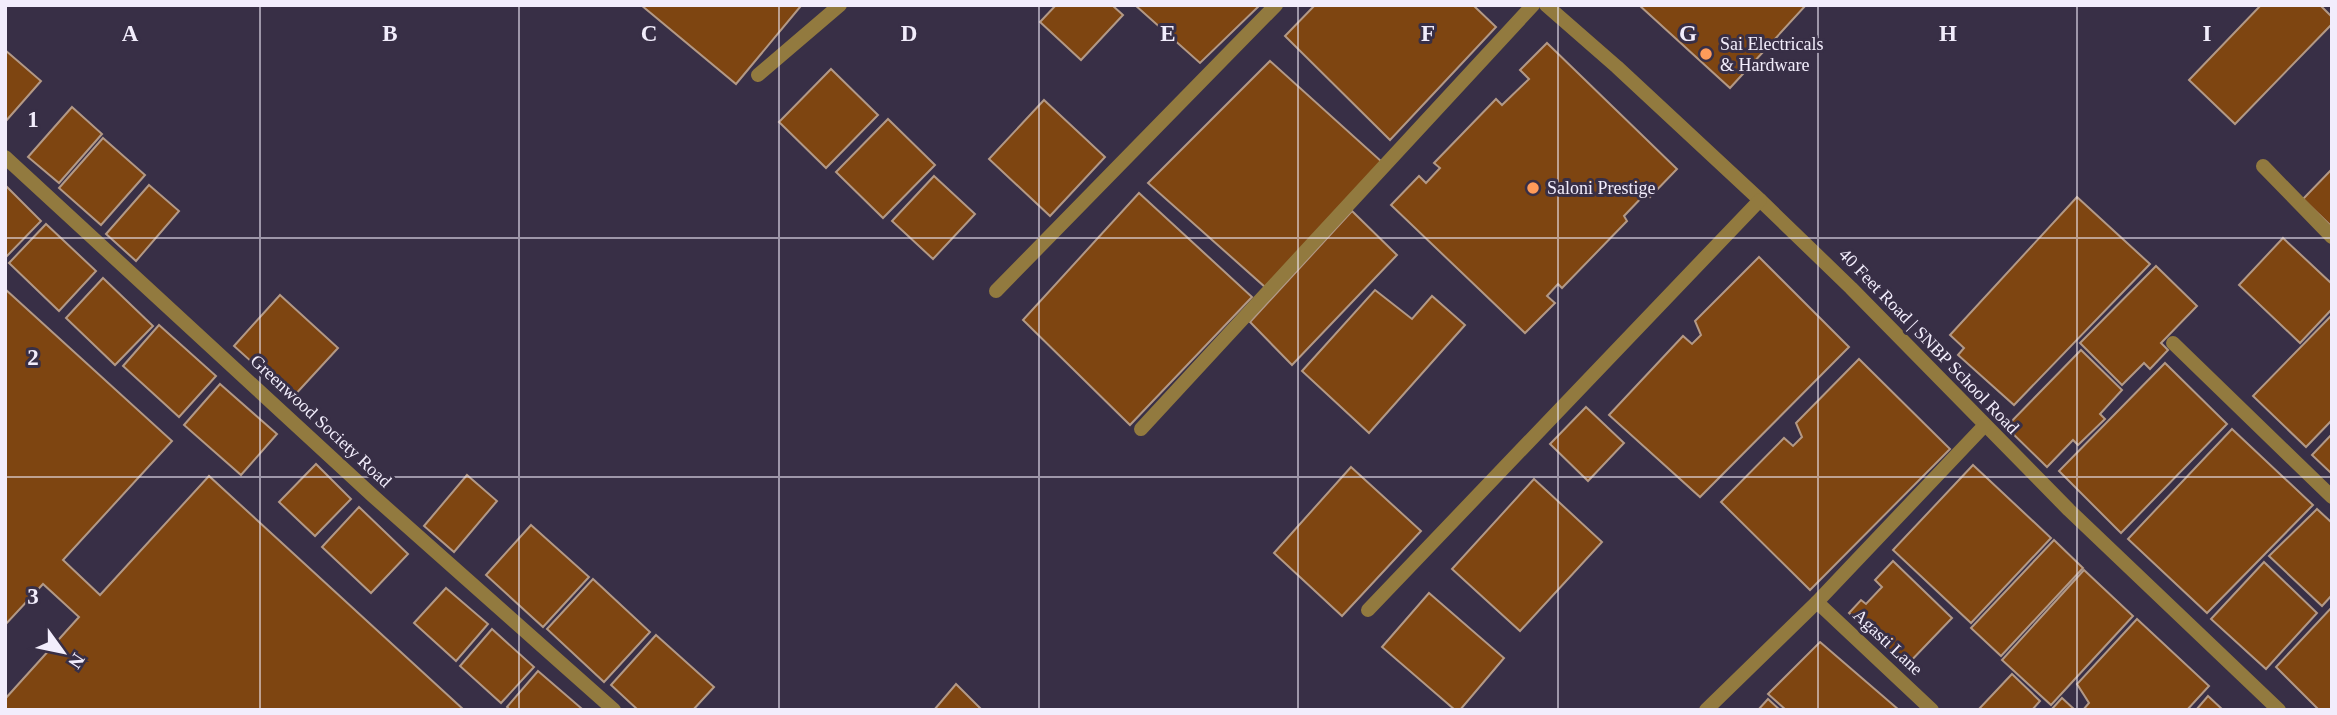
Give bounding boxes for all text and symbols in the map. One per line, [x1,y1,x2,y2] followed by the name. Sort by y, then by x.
[122,21,139,46] text: A
[382,21,398,46] text: B
[641,21,657,46] text: C
[901,21,917,46] text: D
[1160,21,1176,46] text: E
[1421,21,1435,46] text: F
[1679,21,1697,46] text: G
[1939,21,1957,46] text: H
[2203,21,2212,46] text: I
[1720,34,1823,75] place label: Sai Electricals & Hardware
[1698,46,1714,62] marker: Sai Electricals & Hardware
[27,107,39,132] text: 1
[1547,178,1656,198] place label: Saloni Prestige
[1525,180,1541,196] marker: Saloni Prestige
[1835,244,2023,438] street label: 40 Feet Road | SNBP School Road
[27,345,39,370] text: 2
[247,351,395,491] street label: Greenwood Society Road
[27,584,39,609] text: 3
[1849,605,1927,679] street label: Agasti Lane
[28,617,98,687] north arrow
[64,650,89,673] text: N

